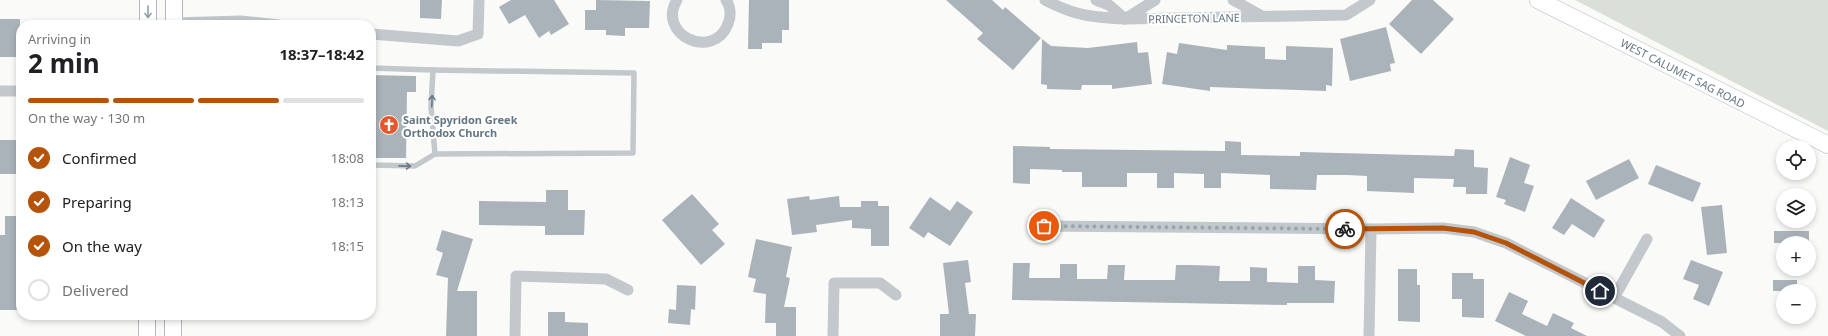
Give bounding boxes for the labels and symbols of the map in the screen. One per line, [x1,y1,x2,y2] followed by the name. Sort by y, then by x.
[144,6,152,19] one-way arrow
[1148,10,1240,26] street label: PRINCETON LANE
[1618,35,1748,111] street label: WEST CALUMET SAG ROAD
[428,95,435,108] one-way arrow
[403,112,518,140] place label: Saint Spyridon Greek Orthodox Church
[378,114,400,136] church icon: Saint Spyridon Greek Orthodox Church
[398,162,411,170] one-way arrow
[1027,209,1061,243] pin
[1325,209,1365,249] courier
[1583,274,1617,308] pin

